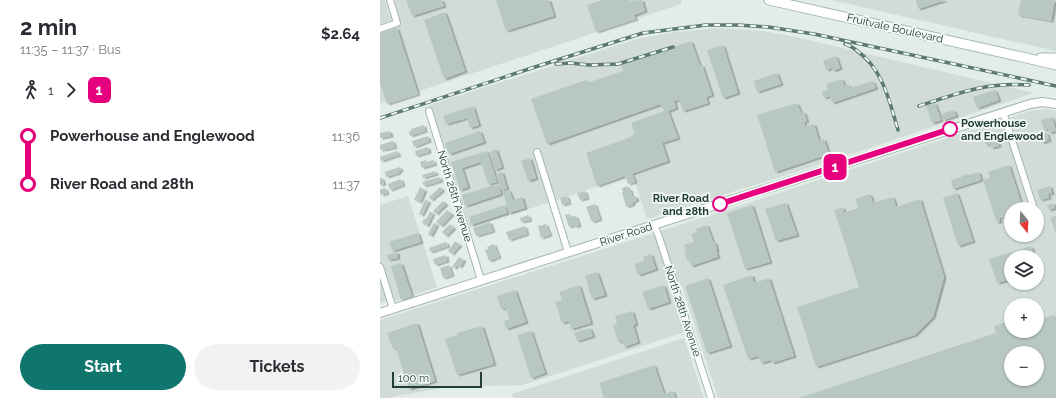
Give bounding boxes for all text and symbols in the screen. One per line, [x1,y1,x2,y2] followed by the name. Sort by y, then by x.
[845,11,944,46] street label: Fruitvale Boulevard
[20,14,77,40] text: 2 min
[321,25,360,43] text: $2.64
[20,42,121,57] text: 11:35 – 11:37 · Bus
[20,79,42,101] icon: walk
[60,79,82,101] icon: forward
[96,82,103,98] text: 1
[48,83,54,98] text: 1
[961,117,1043,143] place label: Powerhouse and Englewood
[942,121,958,137] marker: Powerhouse and Englewood
[50,127,255,145] text: Powerhouse and Englewood
[332,129,360,144] text: 11:36
[434,149,475,244] street label: North 26th Avenue
[822,154,848,180] line badge: 1
[832,159,838,175] text: 1
[50,175,194,193] text: River Road and 28th
[333,177,360,192] text: 11:37
[653,192,709,218] place label: River Road and 28th
[712,196,728,212] marker: River Road and 28th
[1004,202,1044,242] north arrow
[1004,202,1044,386] map controls
[598,220,654,249] street label: River Road
[1004,250,1044,290] button: layers
[662,264,704,359] street label: North 28th Avenue
[1004,298,1044,338] button: +
[20,344,186,390] button: Start
[194,344,360,390] button: Tickets
[1004,346,1044,386] button: −
[392,370,482,389] scale bar
[398,372,429,385] text: 100 m

